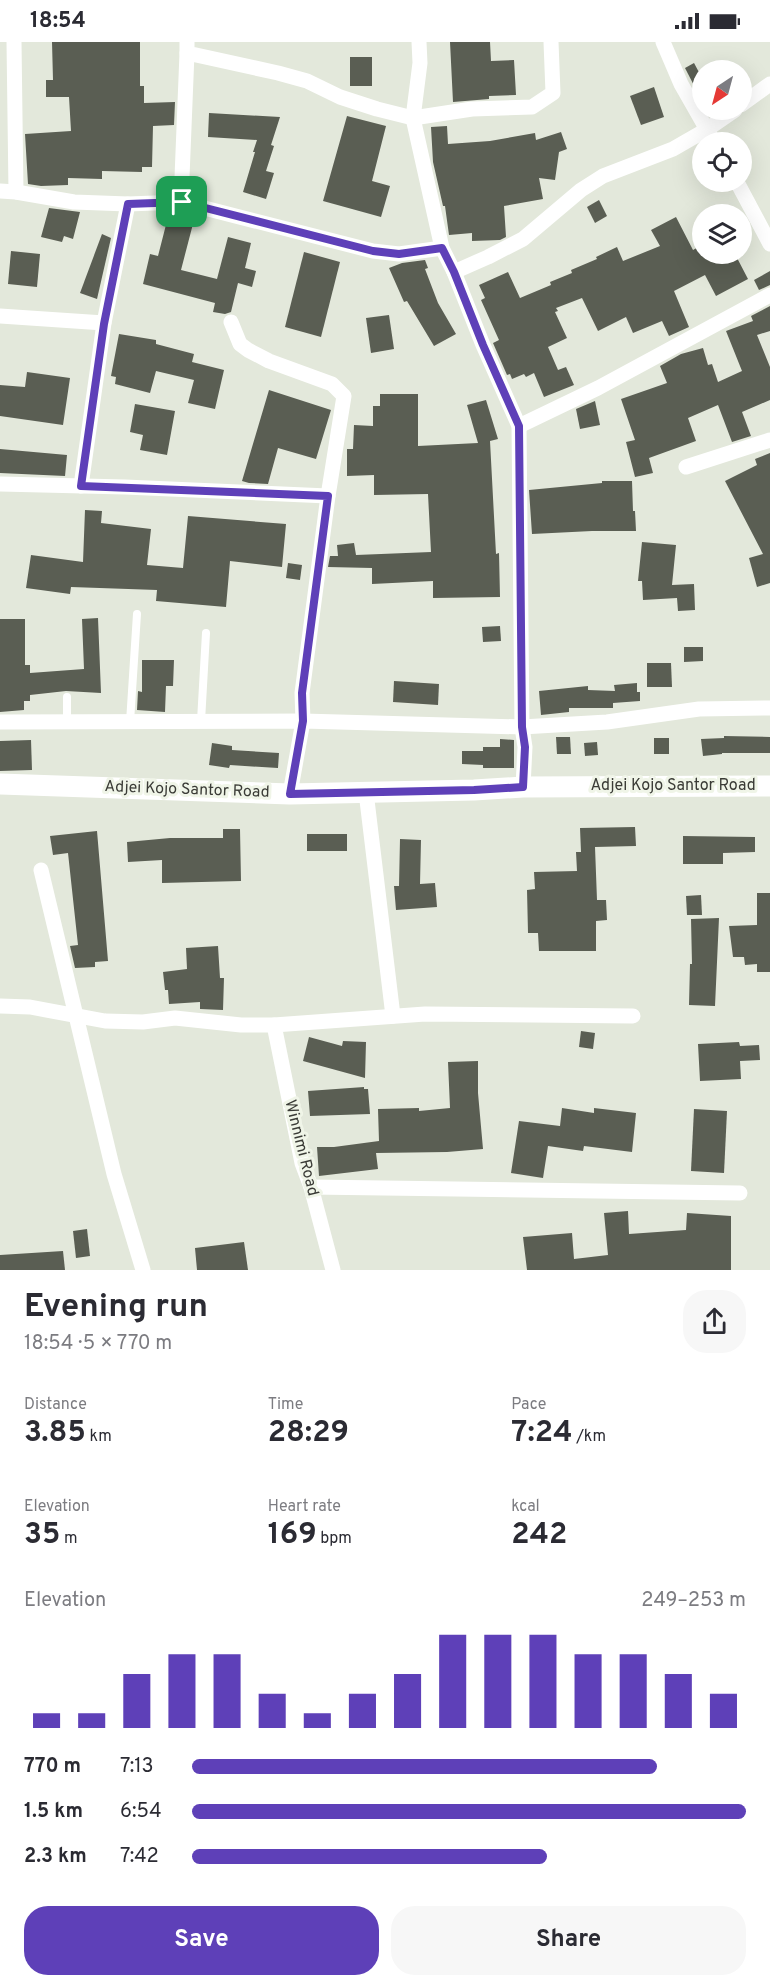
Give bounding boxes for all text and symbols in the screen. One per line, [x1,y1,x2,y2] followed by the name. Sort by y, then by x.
[30,8,86,35] text: 18:54
[692,60,752,120] north arrow
[692,60,752,264] map controls
[692,132,752,192] button: locate
[156,176,207,227] pin
[165,185,198,218] icon: arrive
[692,204,752,264] button: layers
[590,776,756,796] street label: Adjei Kojo Santor Road
[104,777,270,803] street label: Adjei Kojo Santor Road
[279,1098,323,1198] street label: Winnimi Road
[24,1287,208,1329] text: Evening run
[683,1290,746,1353] button: share
[24,1331,172,1357] text: 18:54 · 5 × 770 m
[24,1395,87,1415] text: Distance
[268,1395,303,1415] text: Time
[511,1395,546,1415] text: Pace
[24,1415,86,1452] text: 3.85
[268,1415,349,1452] text: 28:29
[511,1415,572,1452] text: 7:24
[86,1427,112,1447] text: km
[572,1427,606,1447] text: /km
[24,1497,90,1517] text: Elevation
[268,1497,341,1517] text: Heart rate
[511,1497,540,1517] text: kcal
[24,1517,60,1554] text: 35
[268,1517,317,1554] text: 169
[511,1517,567,1554] text: 242
[60,1529,78,1549] text: m
[317,1529,352,1549] text: bpm
[24,1588,106,1614] text: Elevation
[641,1588,746,1614] text: 249–253 m
[24,1754,81,1780] text: 770 m
[120,1754,154,1780] text: 7:13
[24,1799,83,1825] text: 1.5 km
[120,1799,162,1825] text: 6:54
[24,1844,87,1870] text: 2.3 km
[120,1844,159,1870] text: 7:42
[24,1906,379,1975] button: Save
[391,1906,746,1975] button: Share

